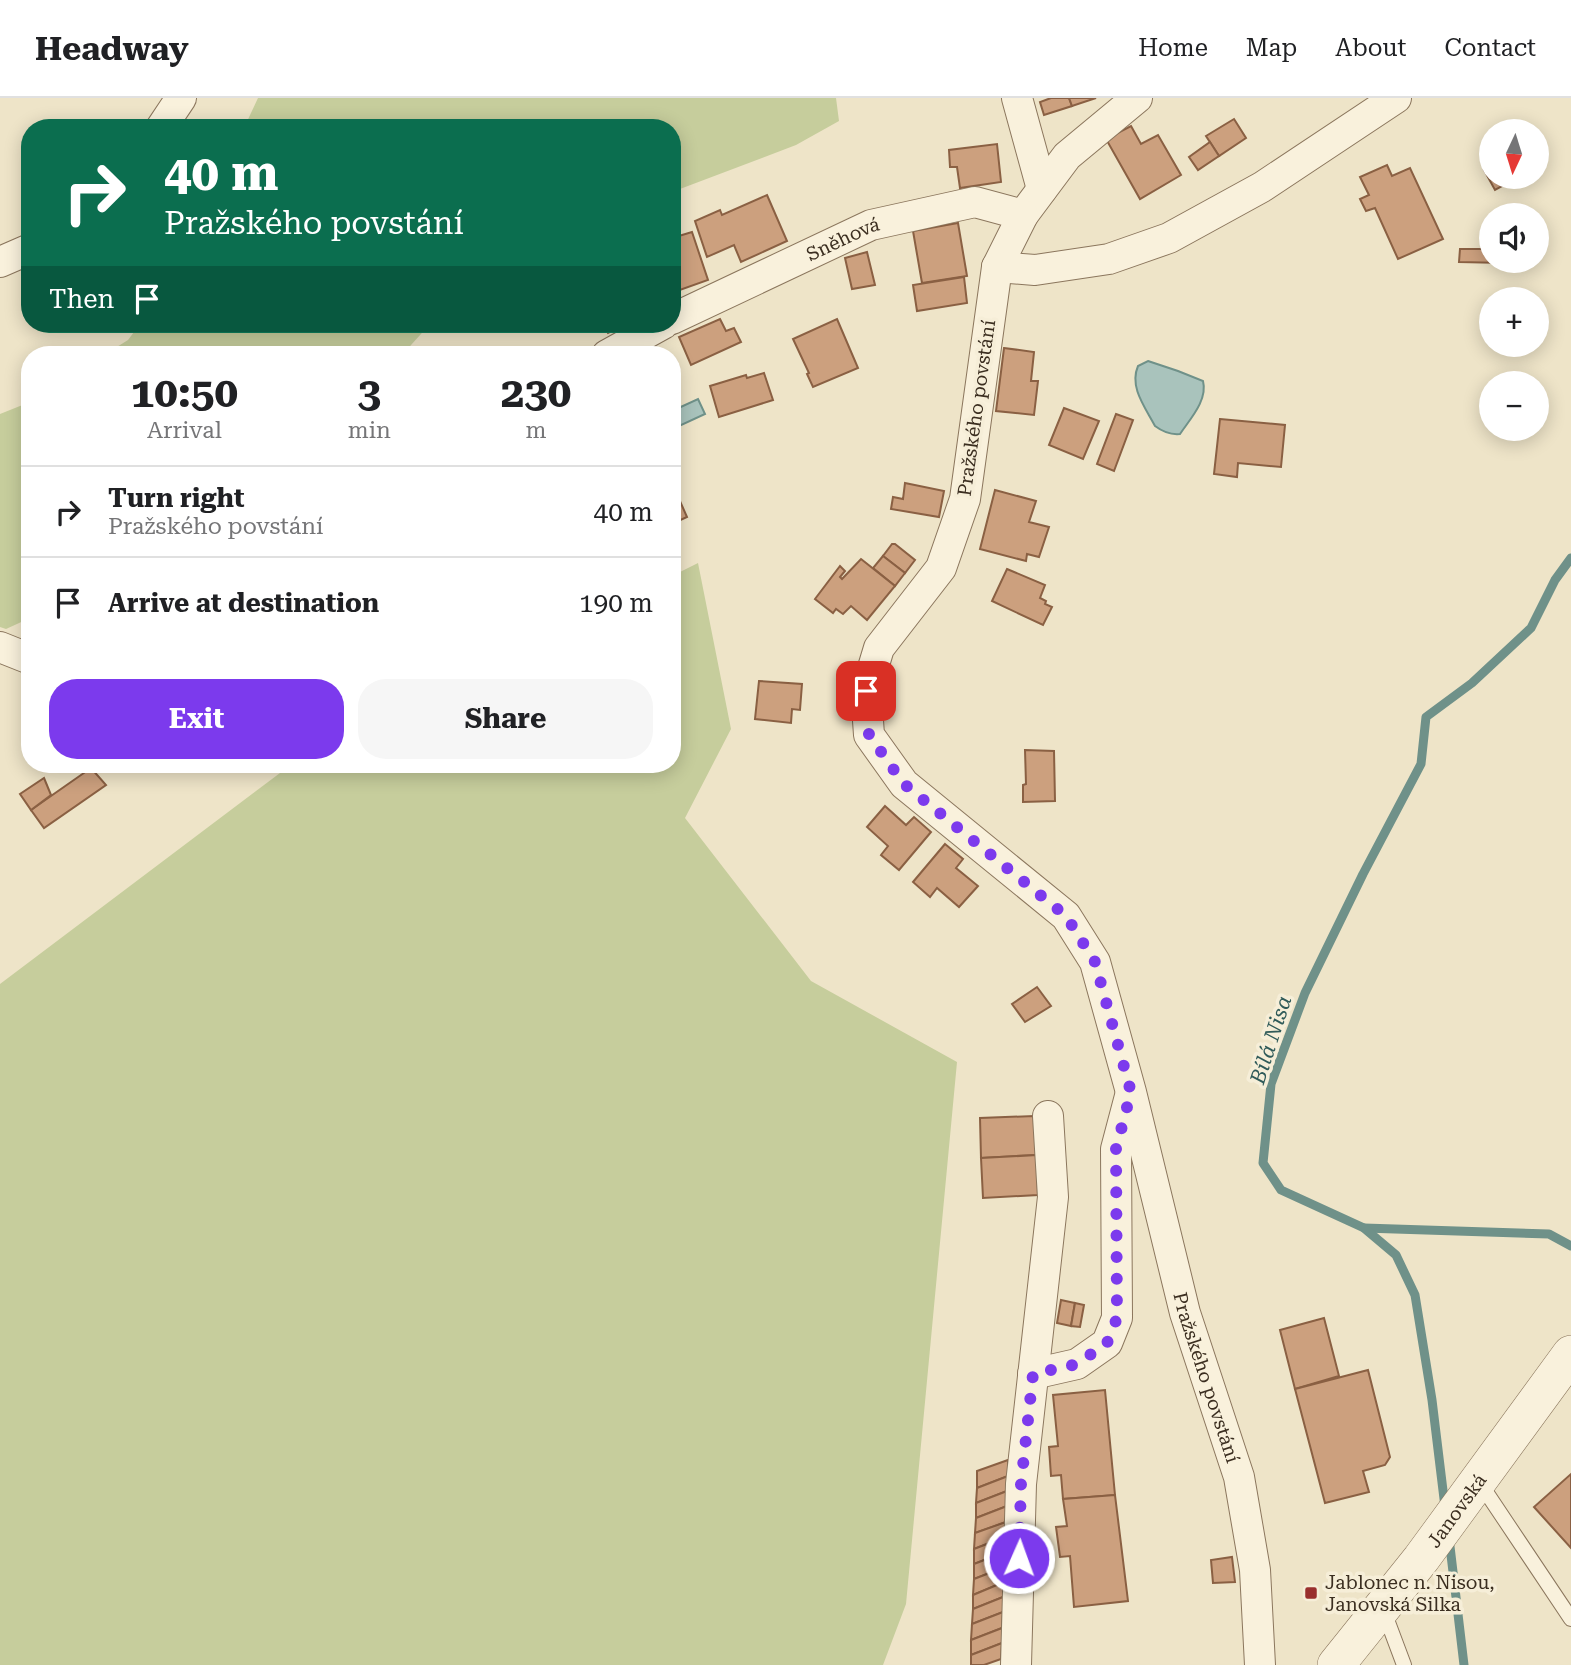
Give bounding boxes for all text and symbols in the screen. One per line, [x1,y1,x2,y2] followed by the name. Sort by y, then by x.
[35,29,189,68] text: Headway
[1138,34,1208,62] text: Home
[1246,34,1297,62] text: Map
[1335,34,1406,62] text: About
[1444,34,1536,62] text: Contact
[1479,119,1549,189] north arrow
[1479,119,1549,441] map controls
[164,145,279,202] text: 40 m
[49,147,140,238] icon: right
[1479,203,1549,273] button: sound
[164,204,464,242] text: Pražského povstání
[803,212,882,266] street label: Sněhová
[128,280,166,318] icon: arrive
[49,284,114,314] text: Then
[1479,287,1549,357] button: +
[953,318,1000,498] street label: Pražského povstání
[131,368,238,417] text: 10:50
[358,368,381,417] text: 3
[501,368,571,417] text: 230
[1479,371,1549,441] button: −
[147,417,222,444] text: Arrival
[348,417,391,444] text: min
[525,417,546,444] text: m
[108,483,244,513] text: Turn right
[49,493,87,531] icon: right
[594,497,653,527] text: 40 m
[108,513,323,540] text: Pražského povstání
[49,584,87,622] icon: arrive
[108,588,379,618] text: Arrive at destination
[579,588,653,618] text: 190 m
[836,661,896,721] pin
[847,672,885,710] icon: arrive
[49,679,344,759] button: Exit
[358,679,653,759] button: Share
[1245,993,1297,1088] water label: Bílá Nisa
[1168,1290,1245,1466] street label: Pražského povstání
[1422,1469,1492,1552] street label: Janovská
[982,1521,1056,1595] position arrow
[1325,1571,1495,1616] place label: Jablonec n. Nisou, Janovská Silka
[1303,1585,1319,1601] marker: Jablonec n. Nisou, Janovská Silka

